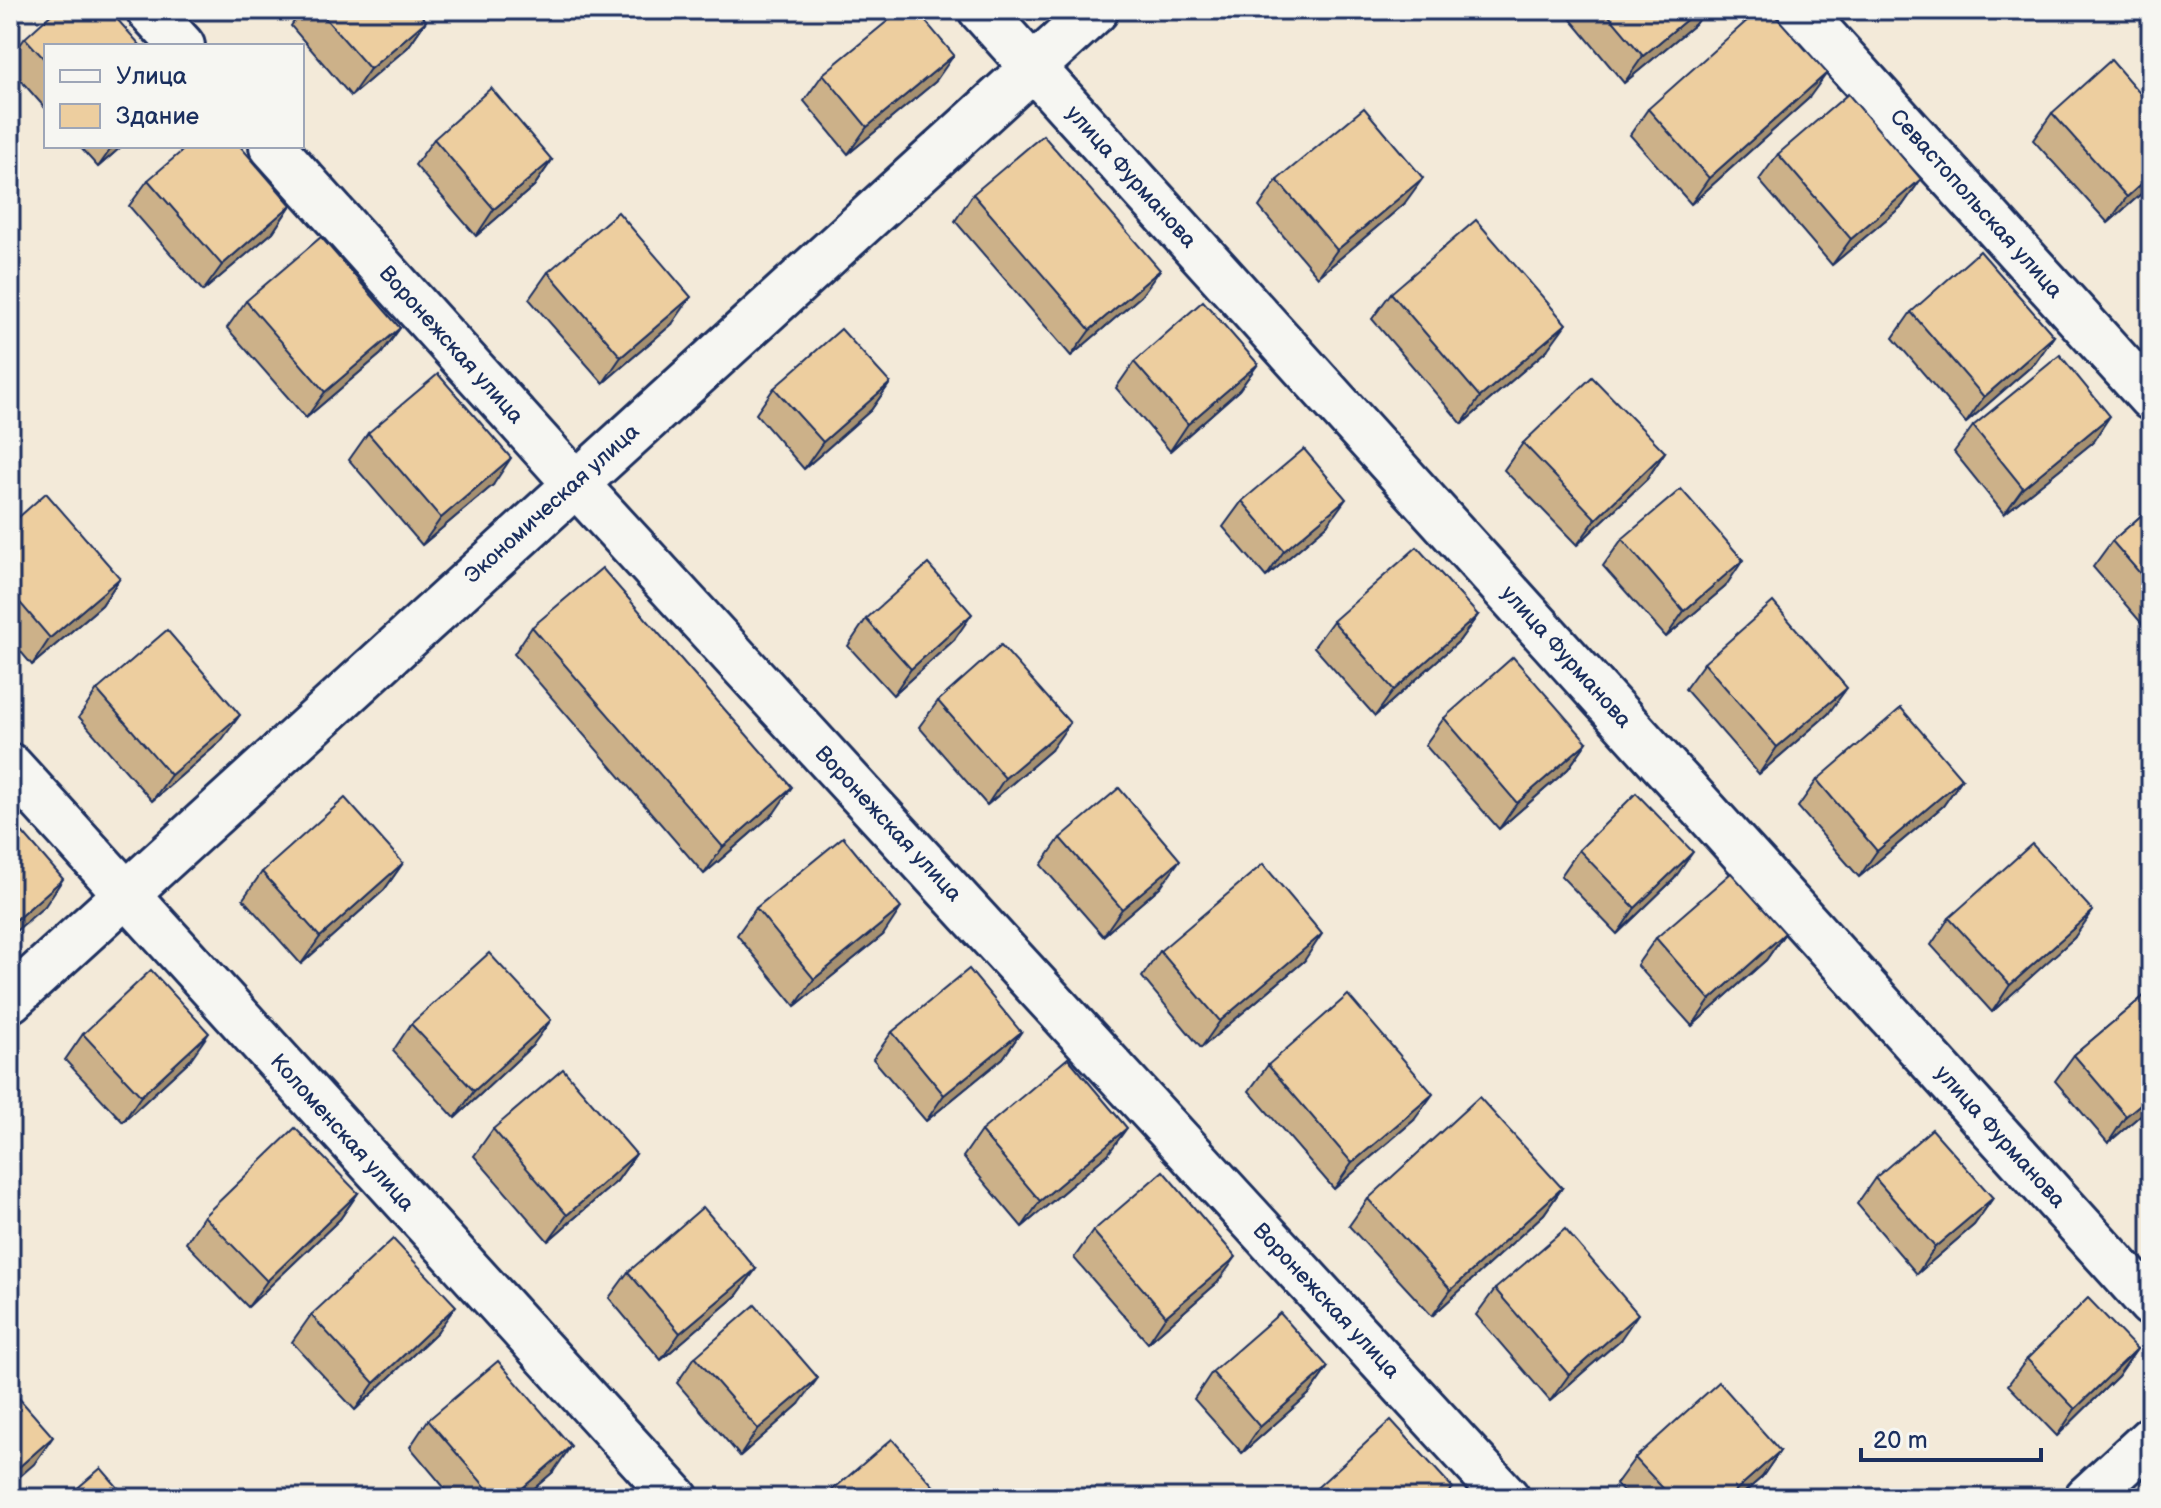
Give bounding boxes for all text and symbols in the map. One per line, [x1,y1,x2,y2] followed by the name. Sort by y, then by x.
[44,44,304,148] legend
[116,62,187,91] text: Улица
[1060,100,1202,254] street label: улица Фурманова
[116,102,199,131] text: Здание
[1884,104,2068,304] street label: Севастопольская улица
[373,260,529,430] street label: Воронежская улица
[459,418,645,590] street label: Экономическая улица
[1495,580,1637,734] street label: улица Фурманова
[809,741,967,907] street label: Воронежская улица
[264,1049,420,1217] street label: Коломенская улица
[1929,1060,2071,1214] street label: улица Фурманова
[1247,1218,1405,1384] street label: Воронежская улица
[1861,1412,2041,1462] scale bar
[1873,1426,1928,1455] text: 20 m

